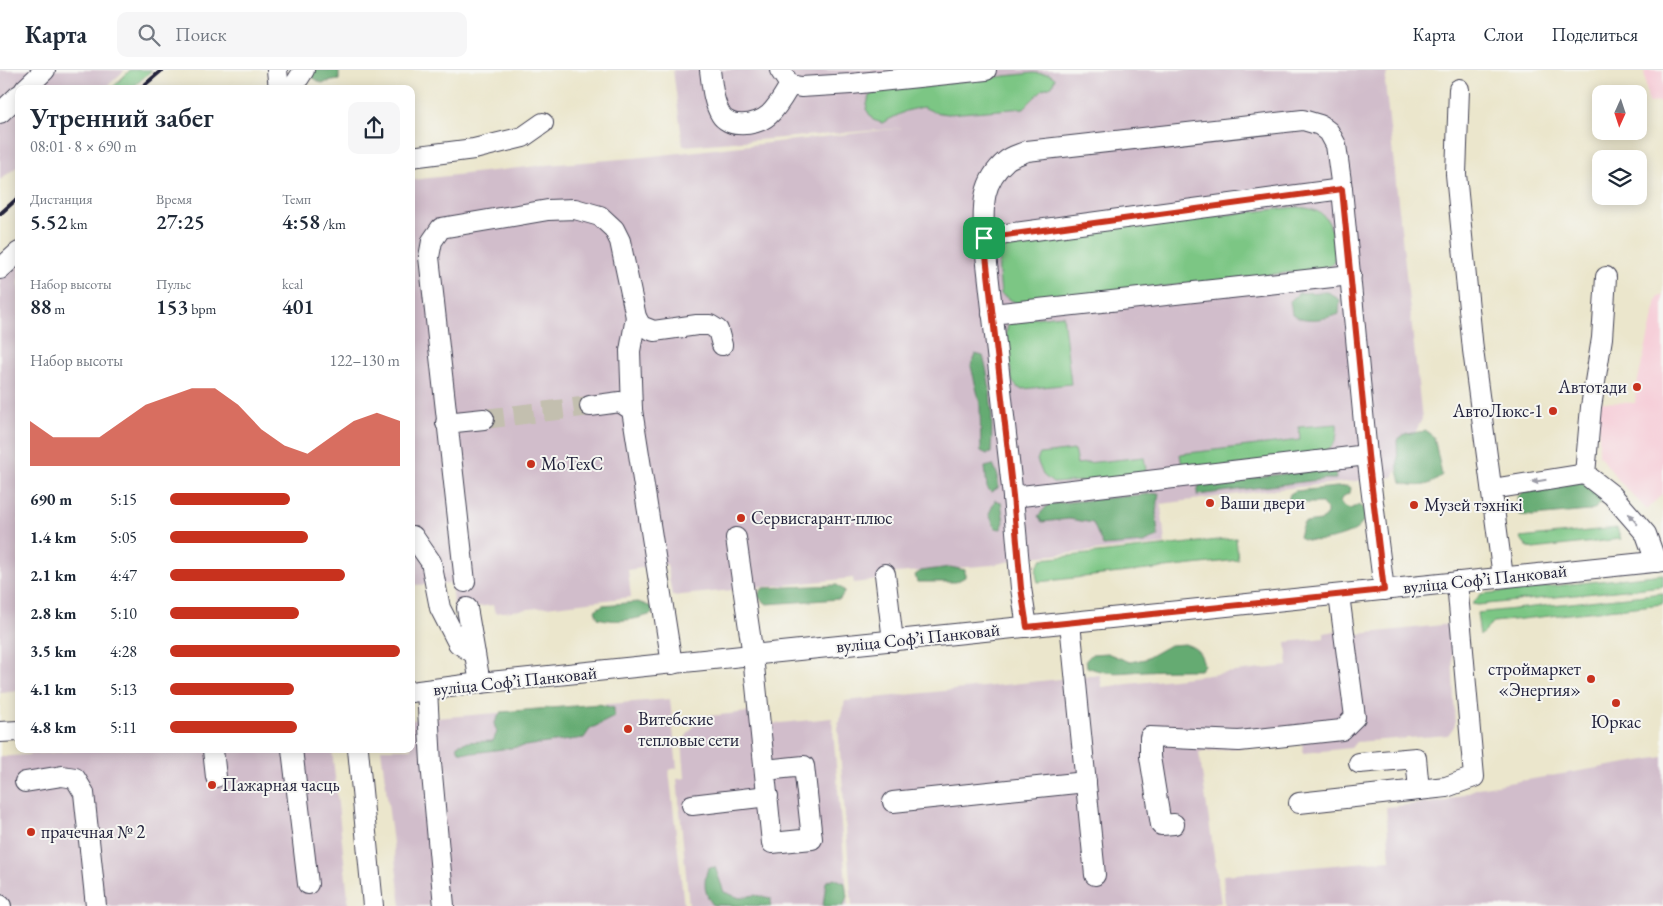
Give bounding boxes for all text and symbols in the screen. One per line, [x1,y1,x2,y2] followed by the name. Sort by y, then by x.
[117,12,467,57] search box
[25,19,87,50] text: Карта
[135,21,163,49] icon: search
[175,22,227,47] text: Поиск
[1413,23,1456,46] text: Карта
[1484,23,1523,46] text: Слои
[1551,23,1638,46] text: Поделиться
[1592,85,1648,140] north arrow
[1592,85,1647,205] map controls
[30,99,214,135] text: Утренний забег
[348,102,400,154] button: share
[30,136,137,157] text: 08:01 · 8 × 690 m
[1592,150,1647,205] button: layers
[30,190,92,208] text: Дистанция
[156,190,192,208] text: Время
[282,190,311,208] text: Темп
[30,208,67,235] text: 5.52
[156,208,205,235] text: 27:25
[282,208,320,235] text: 4:58
[67,215,88,233] text: km
[320,215,346,233] text: /km
[963,217,1005,259] pin
[970,224,998,252] icon: arrive
[30,275,111,293] text: Набор высоты
[156,275,191,293] text: Пульс
[282,275,303,293] text: kcal
[30,293,52,320] text: 88
[156,293,188,320] text: 153
[282,293,314,320] text: 401
[52,300,65,318] text: m
[188,300,217,318] text: bpm
[30,350,123,371] text: Набор высоты
[329,350,400,371] text: 122–130 m
[1557,375,1627,398] place label: Автотади
[1631,381,1643,393] marker: Автотади
[1452,399,1543,422] place label: АвтоЛюкс-1
[1547,405,1559,417] marker: АвтоЛюкс-1
[541,452,603,475] place label: MoTexC
[525,458,537,470] marker: MoTexC
[1530,478,1546,486] one-way arrow
[30,489,72,510] text: 690 m
[110,489,137,510] text: 5:15
[1220,491,1305,514] place label: Ваши двери
[1424,493,1523,516] place label: Музей тэхнікі
[1204,497,1216,509] marker: Ваши двери
[1408,499,1420,511] marker: Музей тэхнікі
[751,506,893,529] place label: Сервисгарант-плюс
[735,512,747,524] marker: Сервисгарант-плюс
[1628,513,1639,526] one-way arrow
[30,527,76,548] text: 1.4 km
[110,527,137,548] text: 5:05
[1402,558,1569,599] street label: вуліца Софʼі Панковай
[30,565,76,586] text: 2.1 km
[110,565,137,586] text: 4:47
[30,603,76,624] text: 2.8 km
[110,603,137,624] text: 5:10
[835,617,1002,658] street label: вуліца Софʼі Панковай
[30,641,76,662] text: 3.5 km
[110,641,137,662] text: 4:28
[1488,657,1582,701] place label: строймаркет «Энергия»
[432,660,599,701] street label: вуліца Софʼі Панковай
[1585,673,1597,685] marker: строймаркет «Энергия»
[30,679,76,700] text: 4.1 km
[110,679,137,700] text: 5:13
[1610,697,1622,709] marker: Юркас
[638,707,740,751] place label: Витебские тепловые сети
[1591,710,1641,733] place label: Юркас
[30,717,76,738] text: 4.8 km
[110,717,137,738] text: 5:11
[622,723,634,735] marker: Витебские тепловые сети
[222,773,340,796] place label: Пажарная часць
[206,779,218,791] marker: Пажарная часць
[41,820,145,843] place label: прачечная № 2
[25,826,37,838] marker: прачечная № 2

